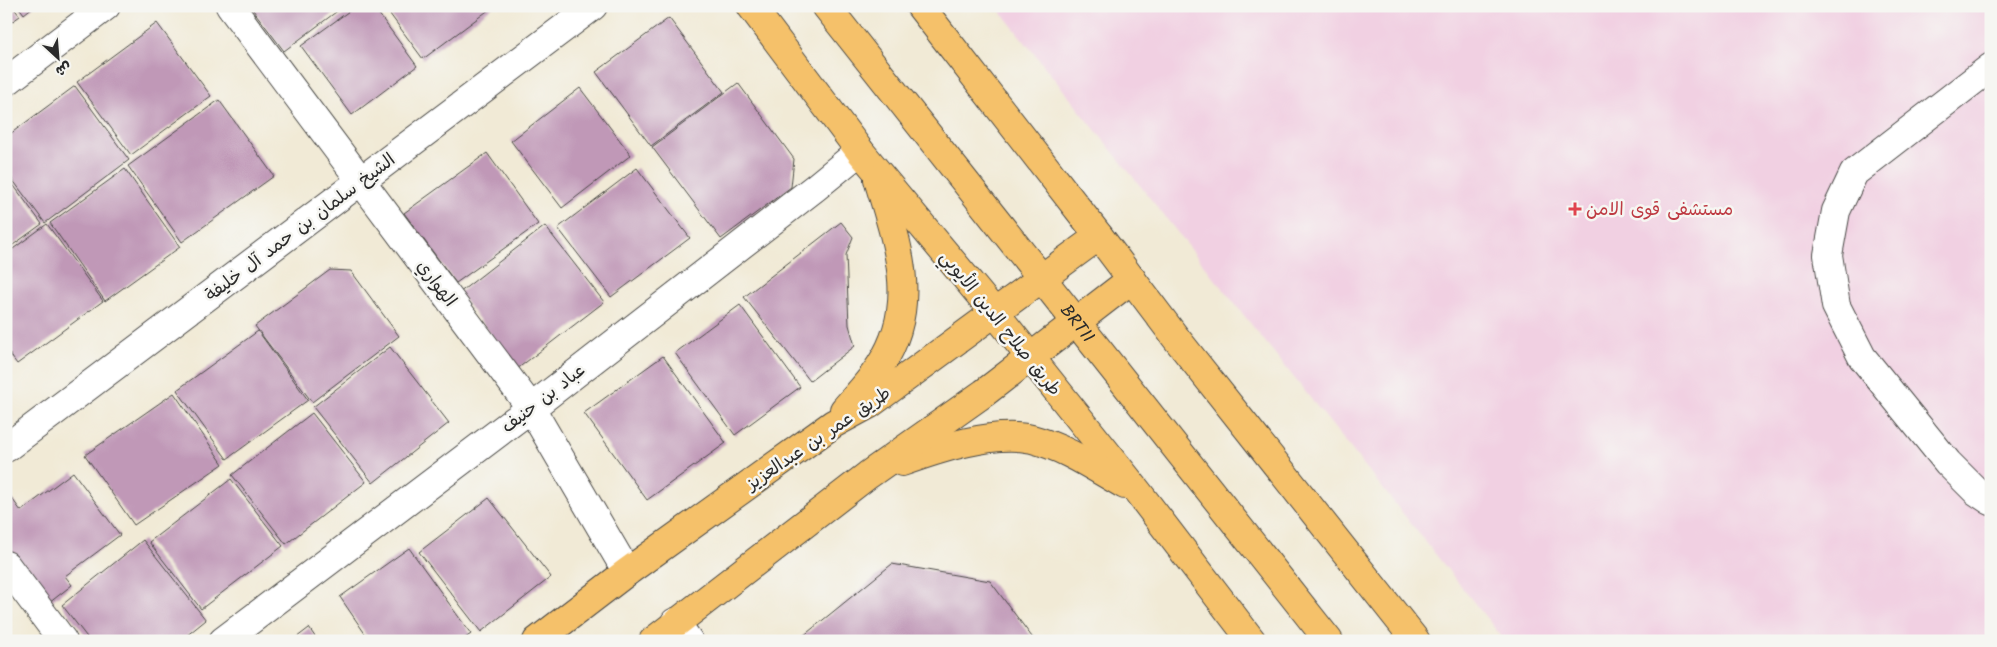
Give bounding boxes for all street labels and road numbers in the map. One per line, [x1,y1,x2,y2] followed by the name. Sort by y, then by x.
[199,147,402,310] street label: الشيخ سلمان بن حمد آل خليفة
[932,245,1068,403] street label: طريق صلاح الدين الأيوبي
[408,254,463,314] street label: الهواري
[1052,299,1101,350] street label: BRT11
[496,357,592,441] street label: عباد بن حنيف
[739,380,897,500] street label: طريق عمر بن عبدالعزيز

